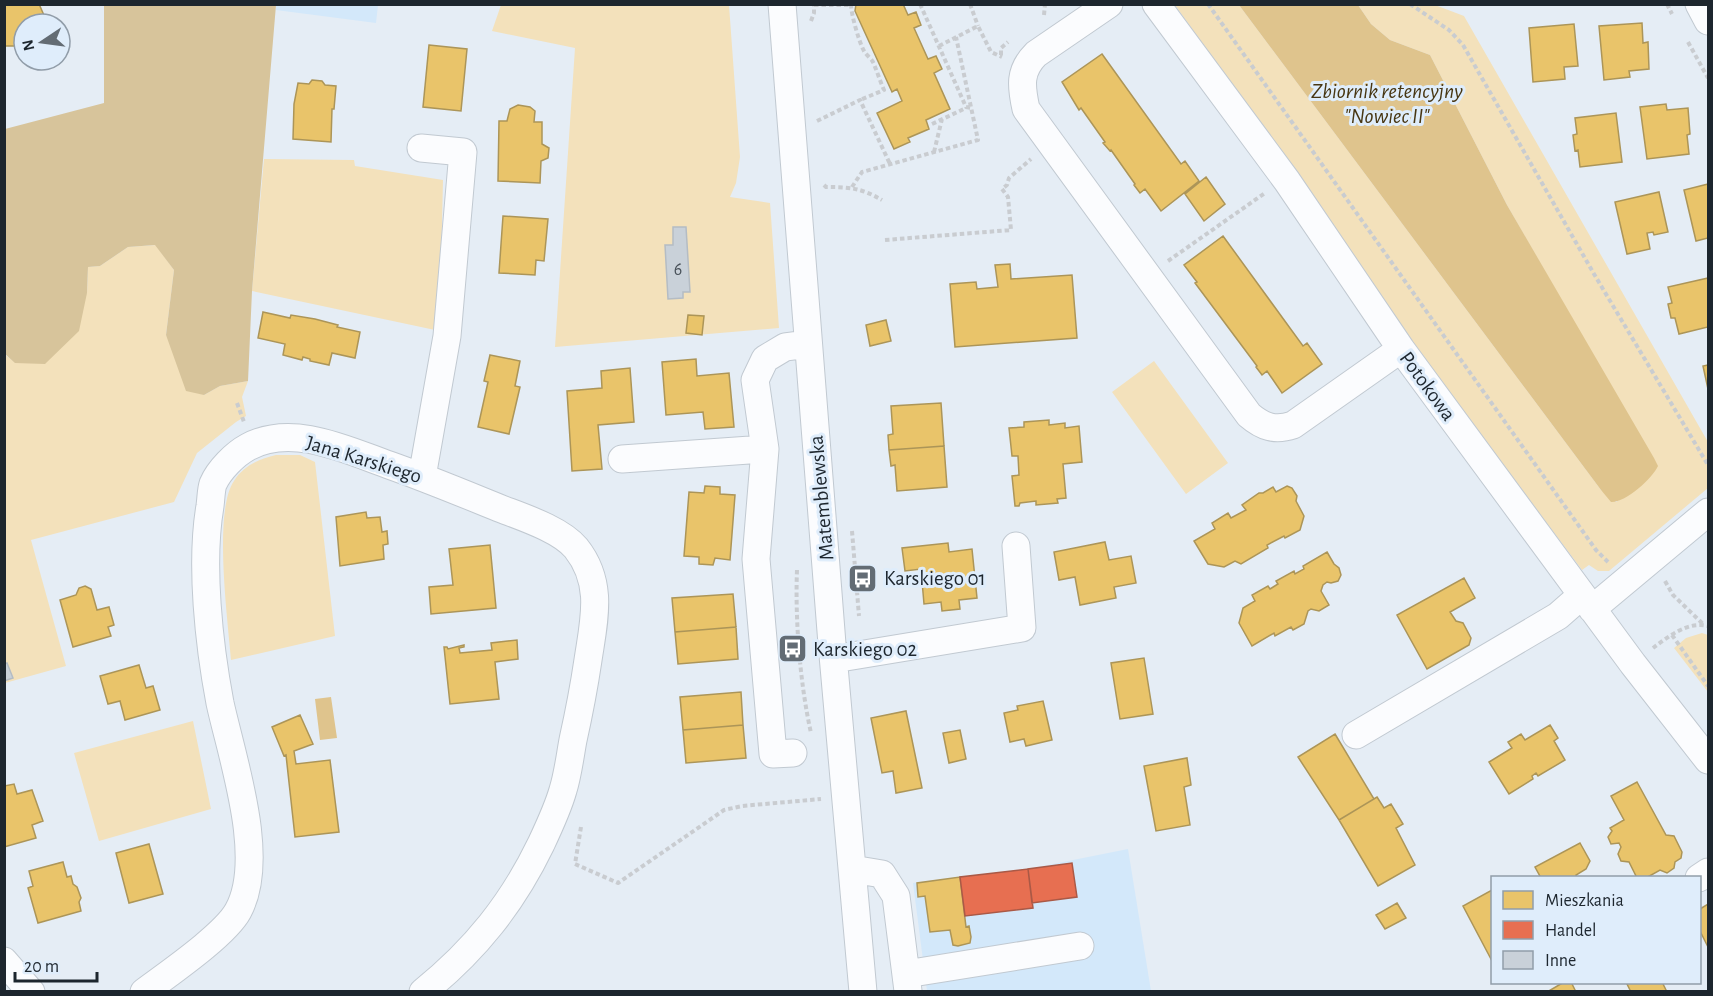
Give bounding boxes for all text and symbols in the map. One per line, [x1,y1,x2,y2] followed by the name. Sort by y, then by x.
[12,12,72,72] north arrow
[19,38,37,52] text: N
[1311,80,1463,127] water label: Zbiornik retencyjny "Nowiec II"
[674,261,682,279] house number: 6
[1396,348,1460,425] street label: Potokowa
[304,432,424,487] street label: Jana Karskiego
[806,434,837,561] street label: Matemblewska
[847,562,879,594] bus stop icon: Karskiego 01
[884,568,986,589] place label: Karskiego 01
[776,633,808,665] bus stop icon: Karskiego 02
[813,639,917,660] place label: Karskiego 02
[1491,876,1701,984] legend
[1545,892,1624,910] text: Mieszkania
[1545,922,1596,940] text: Handel
[15,945,98,983] scale bar
[1545,952,1576,970] text: Inne
[24,958,59,976] text: 20 m

